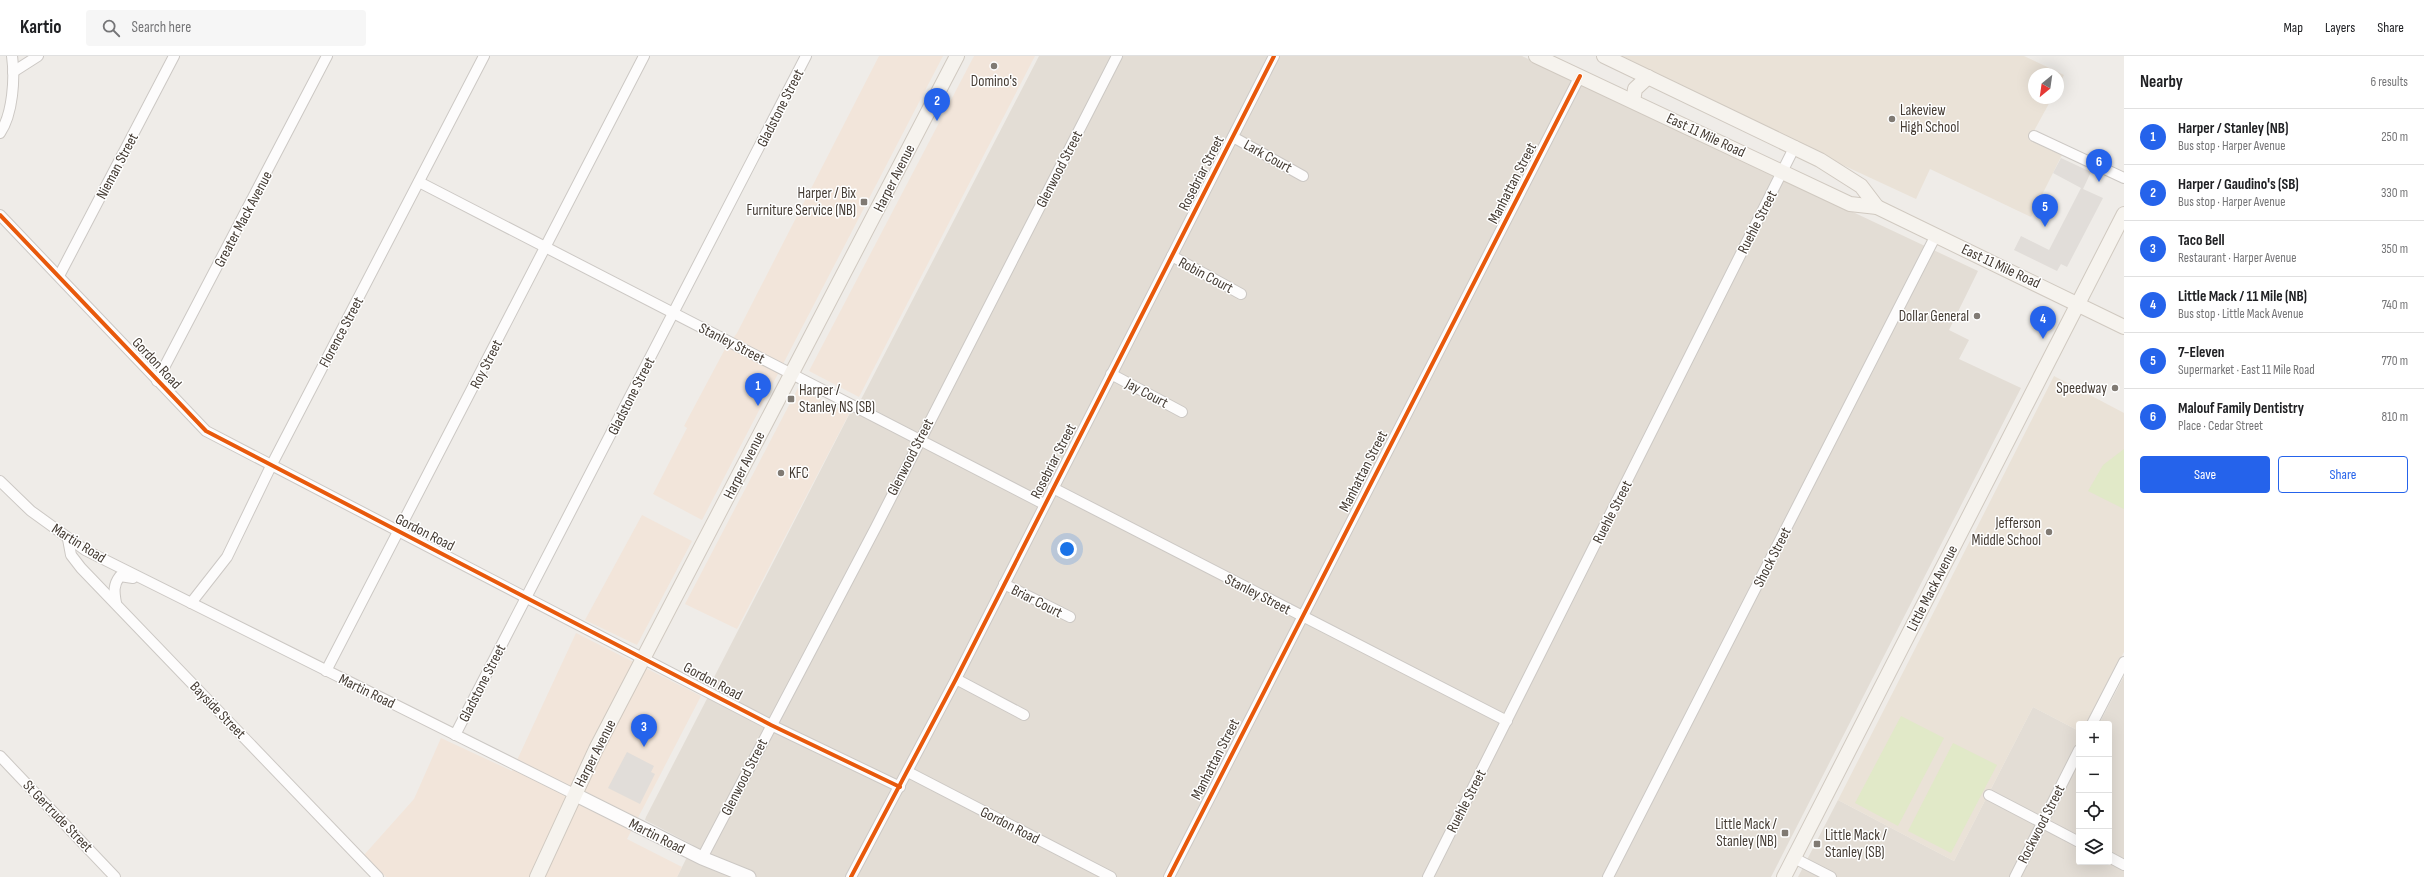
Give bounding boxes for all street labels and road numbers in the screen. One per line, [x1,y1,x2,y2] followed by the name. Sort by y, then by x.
[753,66,808,150] street label: Gladstone Street
[1663,109,1748,162] street label: East 11 Mile Road
[1032,127,1087,211] street label: Glenwood Street
[92,129,143,203] street label: Nieman Street
[1174,132,1229,214] street label: Rosebriar Street
[1240,135,1296,178] street label: Lark Court
[1484,139,1541,227] street label: Manhattan Street
[869,141,920,215] street label: Harper Avenue
[210,168,277,271] street label: Greater Mack Avenue
[1733,187,1782,257] street label: Ruehle Street
[1958,240,2043,293] street label: East 11 Mile Road
[1175,253,1237,298] street label: Robin Court
[315,293,368,371] street label: Florence Street
[696,319,768,368] street label: Stanley Street
[128,333,185,393] street label: Gordon Road
[466,336,507,392] street label: Roy Street
[604,354,659,438] street label: Gladstone Street
[1121,374,1172,413] street label: Jay Court
[883,415,938,499] street label: Glenwood Street
[1026,420,1081,502] street label: Rosebriar Street
[1335,427,1392,515] street label: Manhattan Street
[719,428,770,502] street label: Harper Avenue
[1588,477,1637,547] street label: Ruehle Street
[392,509,458,555] street label: Gordon Road
[48,519,109,567] street label: Martin Road
[1749,524,1796,590] street label: Shock Street
[1903,542,1962,634] street label: Little Mack Avenue
[1222,570,1294,619] street label: Stanley Street
[1008,581,1066,623] street label: Briar Court
[455,641,510,725] street label: Gladstone Street
[680,658,746,705] street label: Gordon Road
[335,670,398,713] street label: Martin Road
[186,678,250,743] street label: Bayside Street
[1187,715,1244,803] street label: Manhattan Street
[570,716,621,790] street label: Harper Avenue
[717,735,772,819] street label: Glenwood Street
[1442,766,1491,836] street label: Ruehle Street
[19,776,97,857] street label: St Gertrude Street
[2013,781,2070,867] street label: Rockwood Street
[977,802,1043,848] street label: Gordon Road
[626,814,688,859] street label: Martin Road

